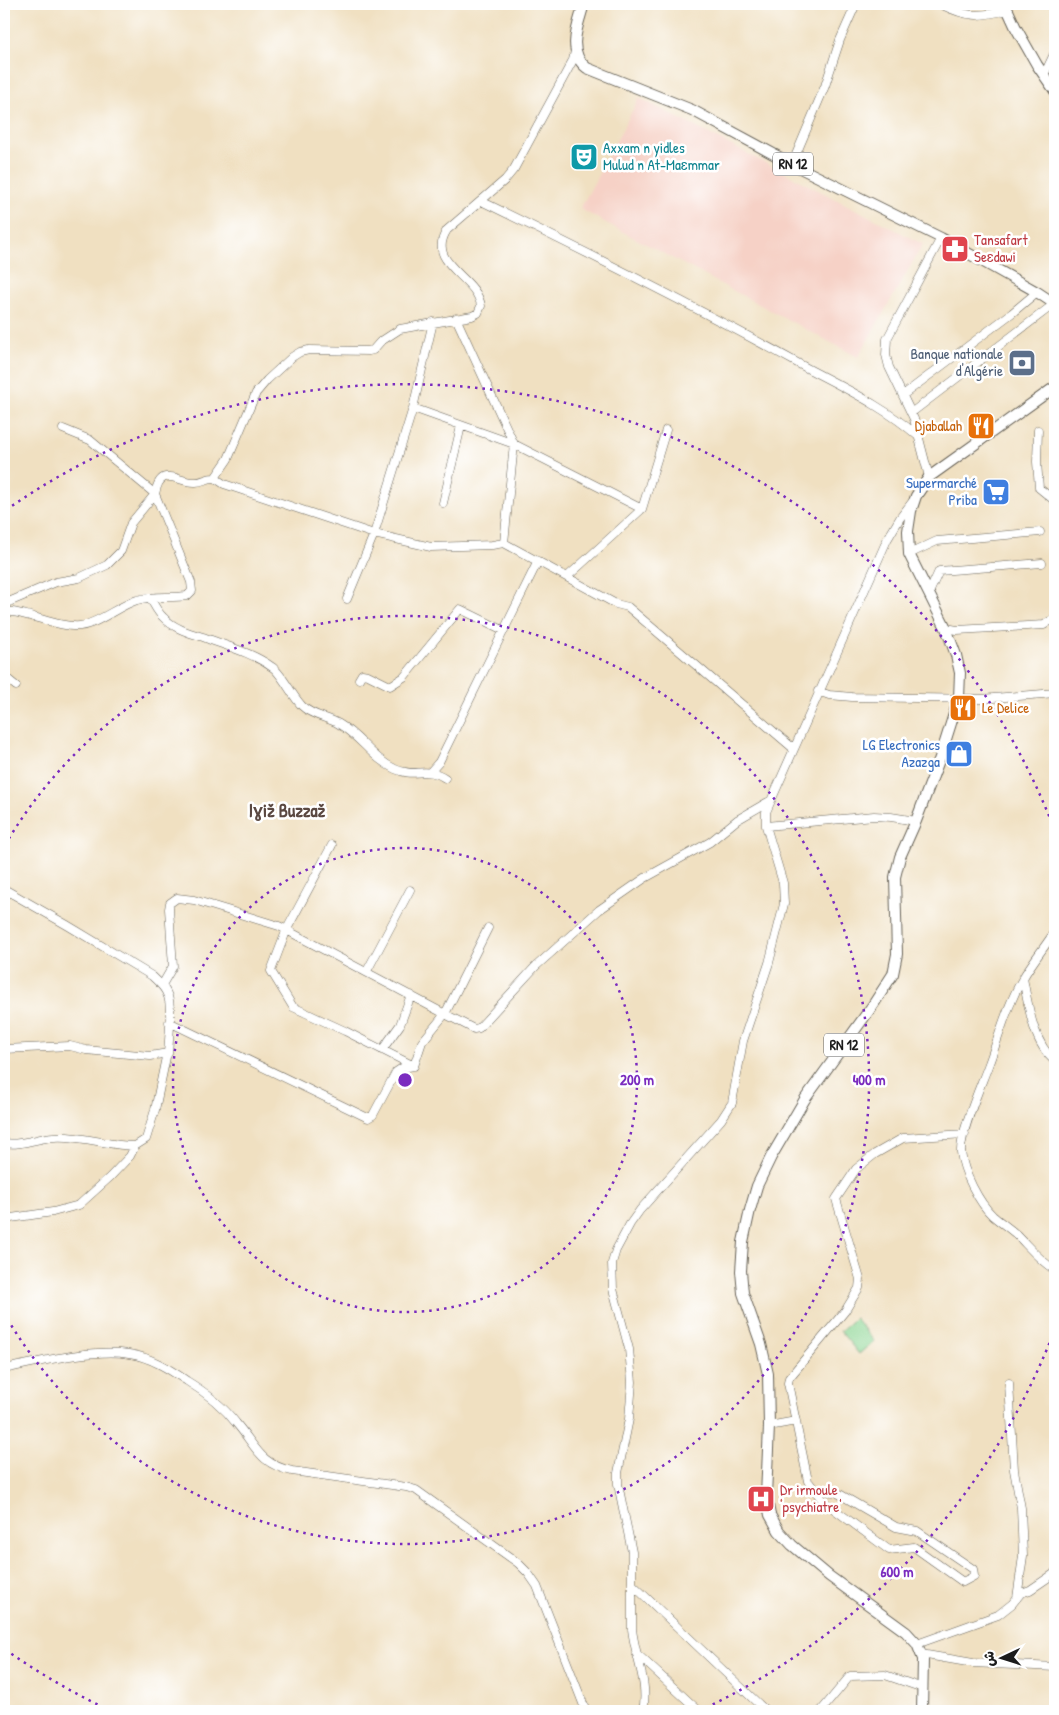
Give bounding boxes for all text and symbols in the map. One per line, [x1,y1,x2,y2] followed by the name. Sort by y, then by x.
[603,137,720,175] place label: Axxam n yidles Mulud n At-Maɛmmar
[569,142,599,172] theatre icon: Axxam n yidles Mulud n At-Maɛmmar
[773,152,813,175] road number: RN 12
[974,229,1028,267] place label: Tansafart Seɛdawi
[940,234,970,264] pharmacy icon: Tansafart Seɛdawi
[911,343,1003,381] place label: Banque nationale d'Algérie
[1007,348,1037,378] bank icon: Banque nationale d'Algérie
[966,411,996,441] restaurant icon: Djaballah
[915,415,962,436] place label: Djaballah
[906,472,977,510] place label: Supermarché Priba
[981,477,1011,507] supermarket icon: Supermarché Priba
[948,693,978,723] restaurant icon: Le Delice
[982,697,1029,718] place label: Le Delice
[863,734,940,772] place label: LG Electronics Azazga
[944,739,974,769] shop icon: LG Electronics Azazga
[249,798,326,823] district label: Iɣiž Buzzaž
[824,1034,864,1056] road number: RN 12
[620,1069,654,1090] text: 200 m
[853,1069,885,1090] text: 400 m
[396,1071,414,1089] centre of rings
[780,1479,842,1517] place label: Dr irmoule 'psychiatre'
[746,1484,776,1514] hospital icon: Dr irmoule 'psychiatre'
[880,1561,914,1582] text: 600 m
[976,1632,1026,1682] north arrow
[979,1651,999,1667] text: ش

